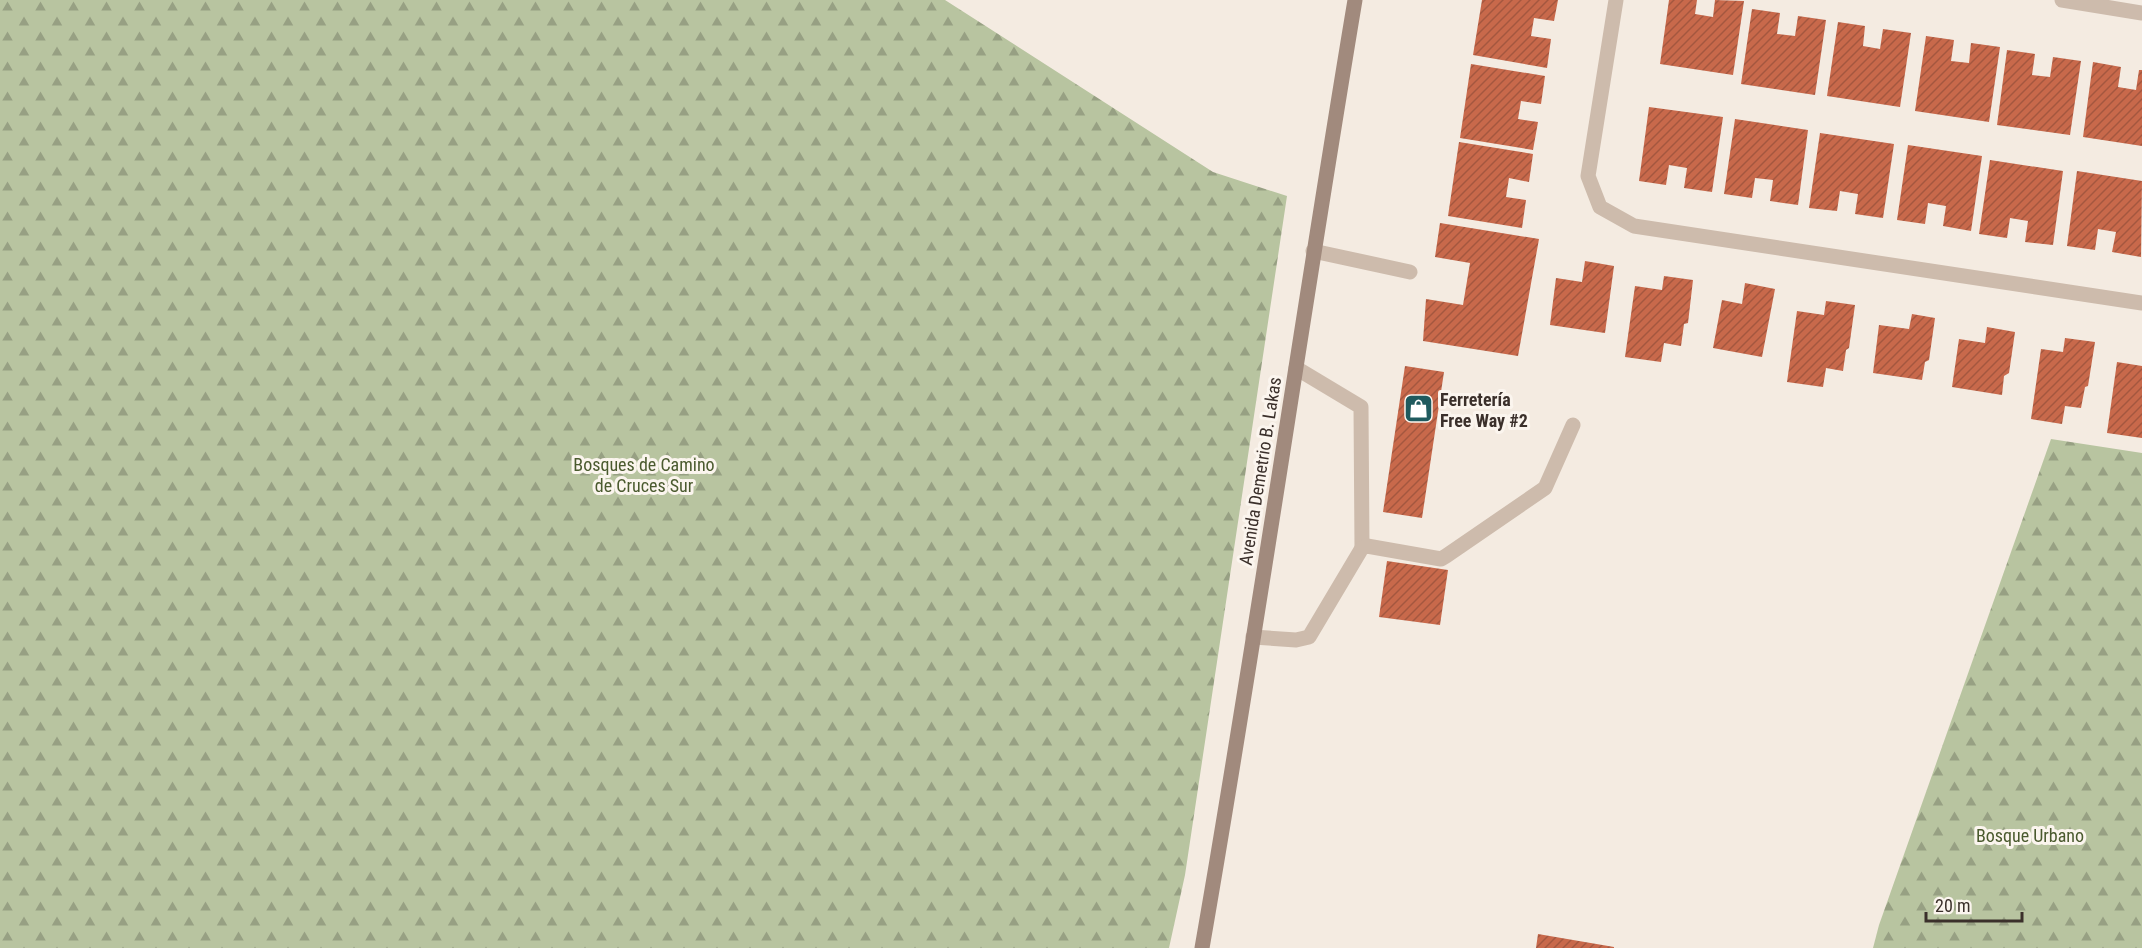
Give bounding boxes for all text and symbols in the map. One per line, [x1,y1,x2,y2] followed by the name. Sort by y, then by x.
[1235,375,1285,567] street label: Avenida Demetrio B. Lakas
[1440,389,1528,431] place label: Ferretería Free Way #2
[1403,393,1435,425] shop icon: Ferretería Free Way #2
[573,454,715,496] park label: Bosques de Camino de Cruces Sur
[1976,825,2084,846] park label: Bosque Urbano
[1926,885,2022,923] scale bar
[1935,895,1970,916] text: 20 m

